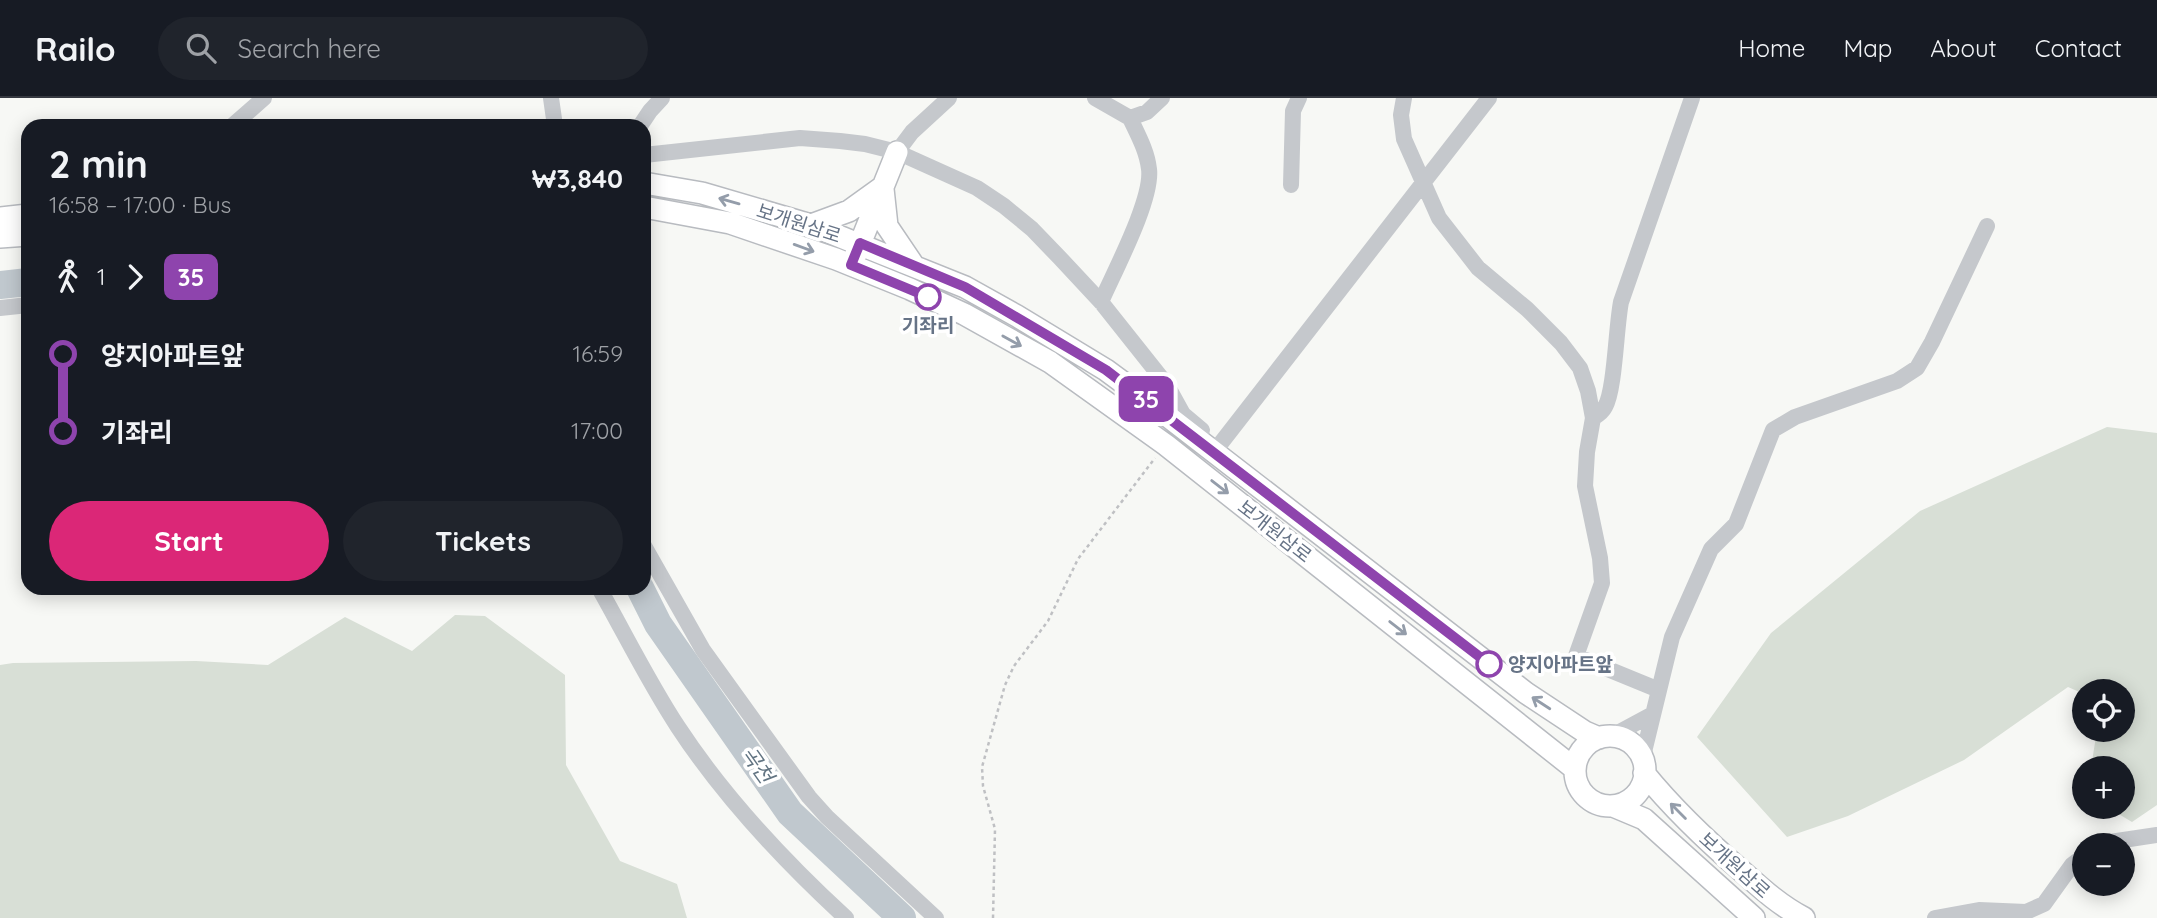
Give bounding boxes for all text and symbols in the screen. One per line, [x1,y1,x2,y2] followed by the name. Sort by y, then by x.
[158,17,648,80] search box
[35,28,116,69] text: Railo
[182,29,220,67] icon: search
[238,32,381,65] text: Search here
[1738,33,1805,63] text: Home
[1843,33,1892,63] text: Map
[1930,33,1997,63] text: About
[2035,33,2122,63] text: Contact
[49,140,148,188] text: 2 min
[532,162,623,195] text: ₩3,840
[49,190,231,219] text: 16:58 – 17:00 · Bus
[718,194,740,207] one-way arrow
[754,198,844,248] street label: 보개원삼로
[793,243,815,255] one-way arrow
[49,258,87,296] icon: walk
[116,258,154,296] icon: forward
[97,262,106,291] text: 1
[178,262,204,292] text: 35
[915,284,941,310] marker: 기좌리
[902,313,954,337] place label: 기좌리
[1001,335,1022,348] one-way arrow
[101,339,245,372] text: 양지아파트앞
[572,339,623,368] text: 16:59
[1114,376,1178,422] line badge: 35
[1133,384,1159,414] text: 35
[101,416,173,449] text: 기좌리
[571,416,623,445] text: 17:00
[1210,479,1228,494] one-way arrow
[1233,495,1317,567] street label: 보개원삼로
[49,501,329,581] button: Start
[343,501,623,581] button: Tickets
[1389,620,1407,635] one-way arrow
[1476,651,1502,677] marker: 양지아파트앞
[1508,652,1613,676] place label: 양지아파트앞
[2072,679,2135,896] map controls
[2072,679,2135,742] button: locate
[1531,696,1551,710] one-way arrow
[736,741,781,790] water label: 곡천
[2072,756,2135,819] button: +
[1669,803,1686,820] one-way arrow
[1694,827,1776,903] street label: 보개원삼로
[2072,833,2135,896] button: −

